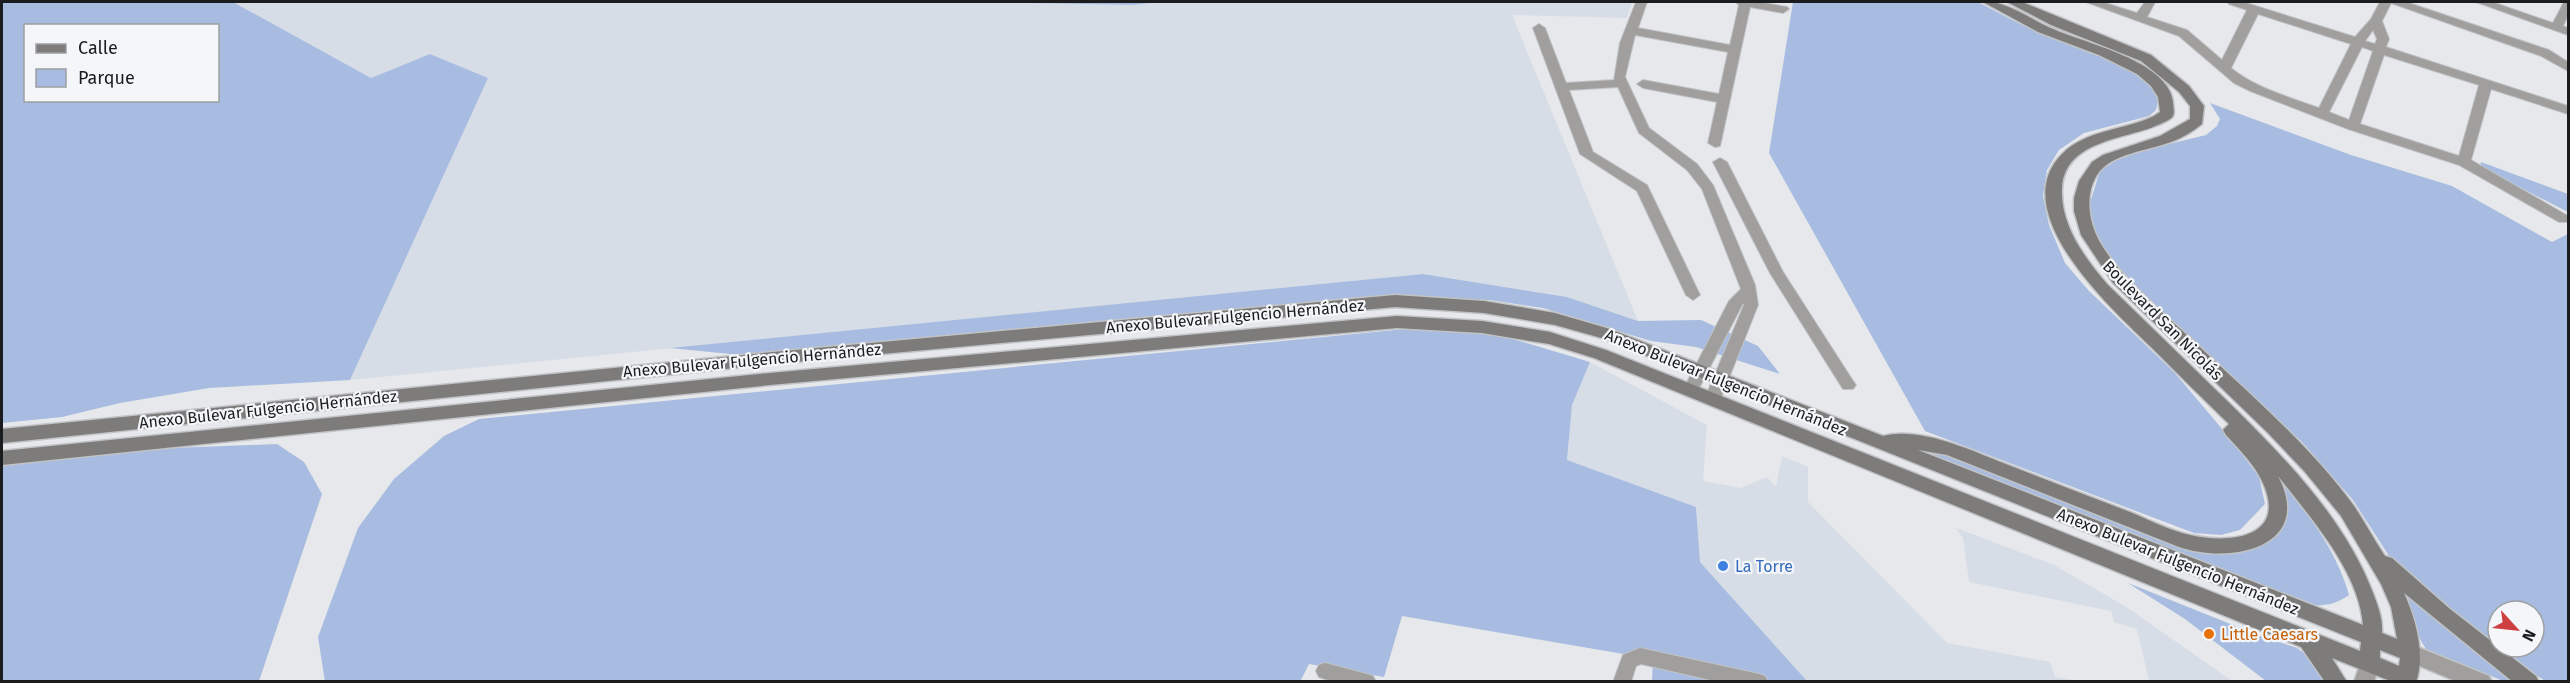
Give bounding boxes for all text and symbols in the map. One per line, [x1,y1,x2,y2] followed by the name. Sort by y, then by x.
[24,24,219,102] legend
[78,37,118,59] text: Calle
[78,67,135,89] text: Parque
[2099,257,2226,384] street label: Boulevard San Nicolás
[1105,296,1365,337] street label: Anexo Bulevar Fulgencio Hernández
[1602,325,1849,440] street label: Anexo Bulevar Fulgencio Hernández
[622,340,882,381] street label: Anexo Bulevar Fulgencio Hernández
[138,387,398,432] street label: Anexo Bulevar Fulgencio Hernández
[2054,504,2301,619] street label: Anexo Bulevar Fulgencio Hernández
[1735,557,1793,576] place label: La Torre
[1716,559,1730,573] marker: La Torre
[2486,599,2546,659] north arrow
[2221,625,2318,644] place label: Little Caesars
[2202,627,2216,641] marker: Little Caesars
[2518,627,2540,645] text: N

